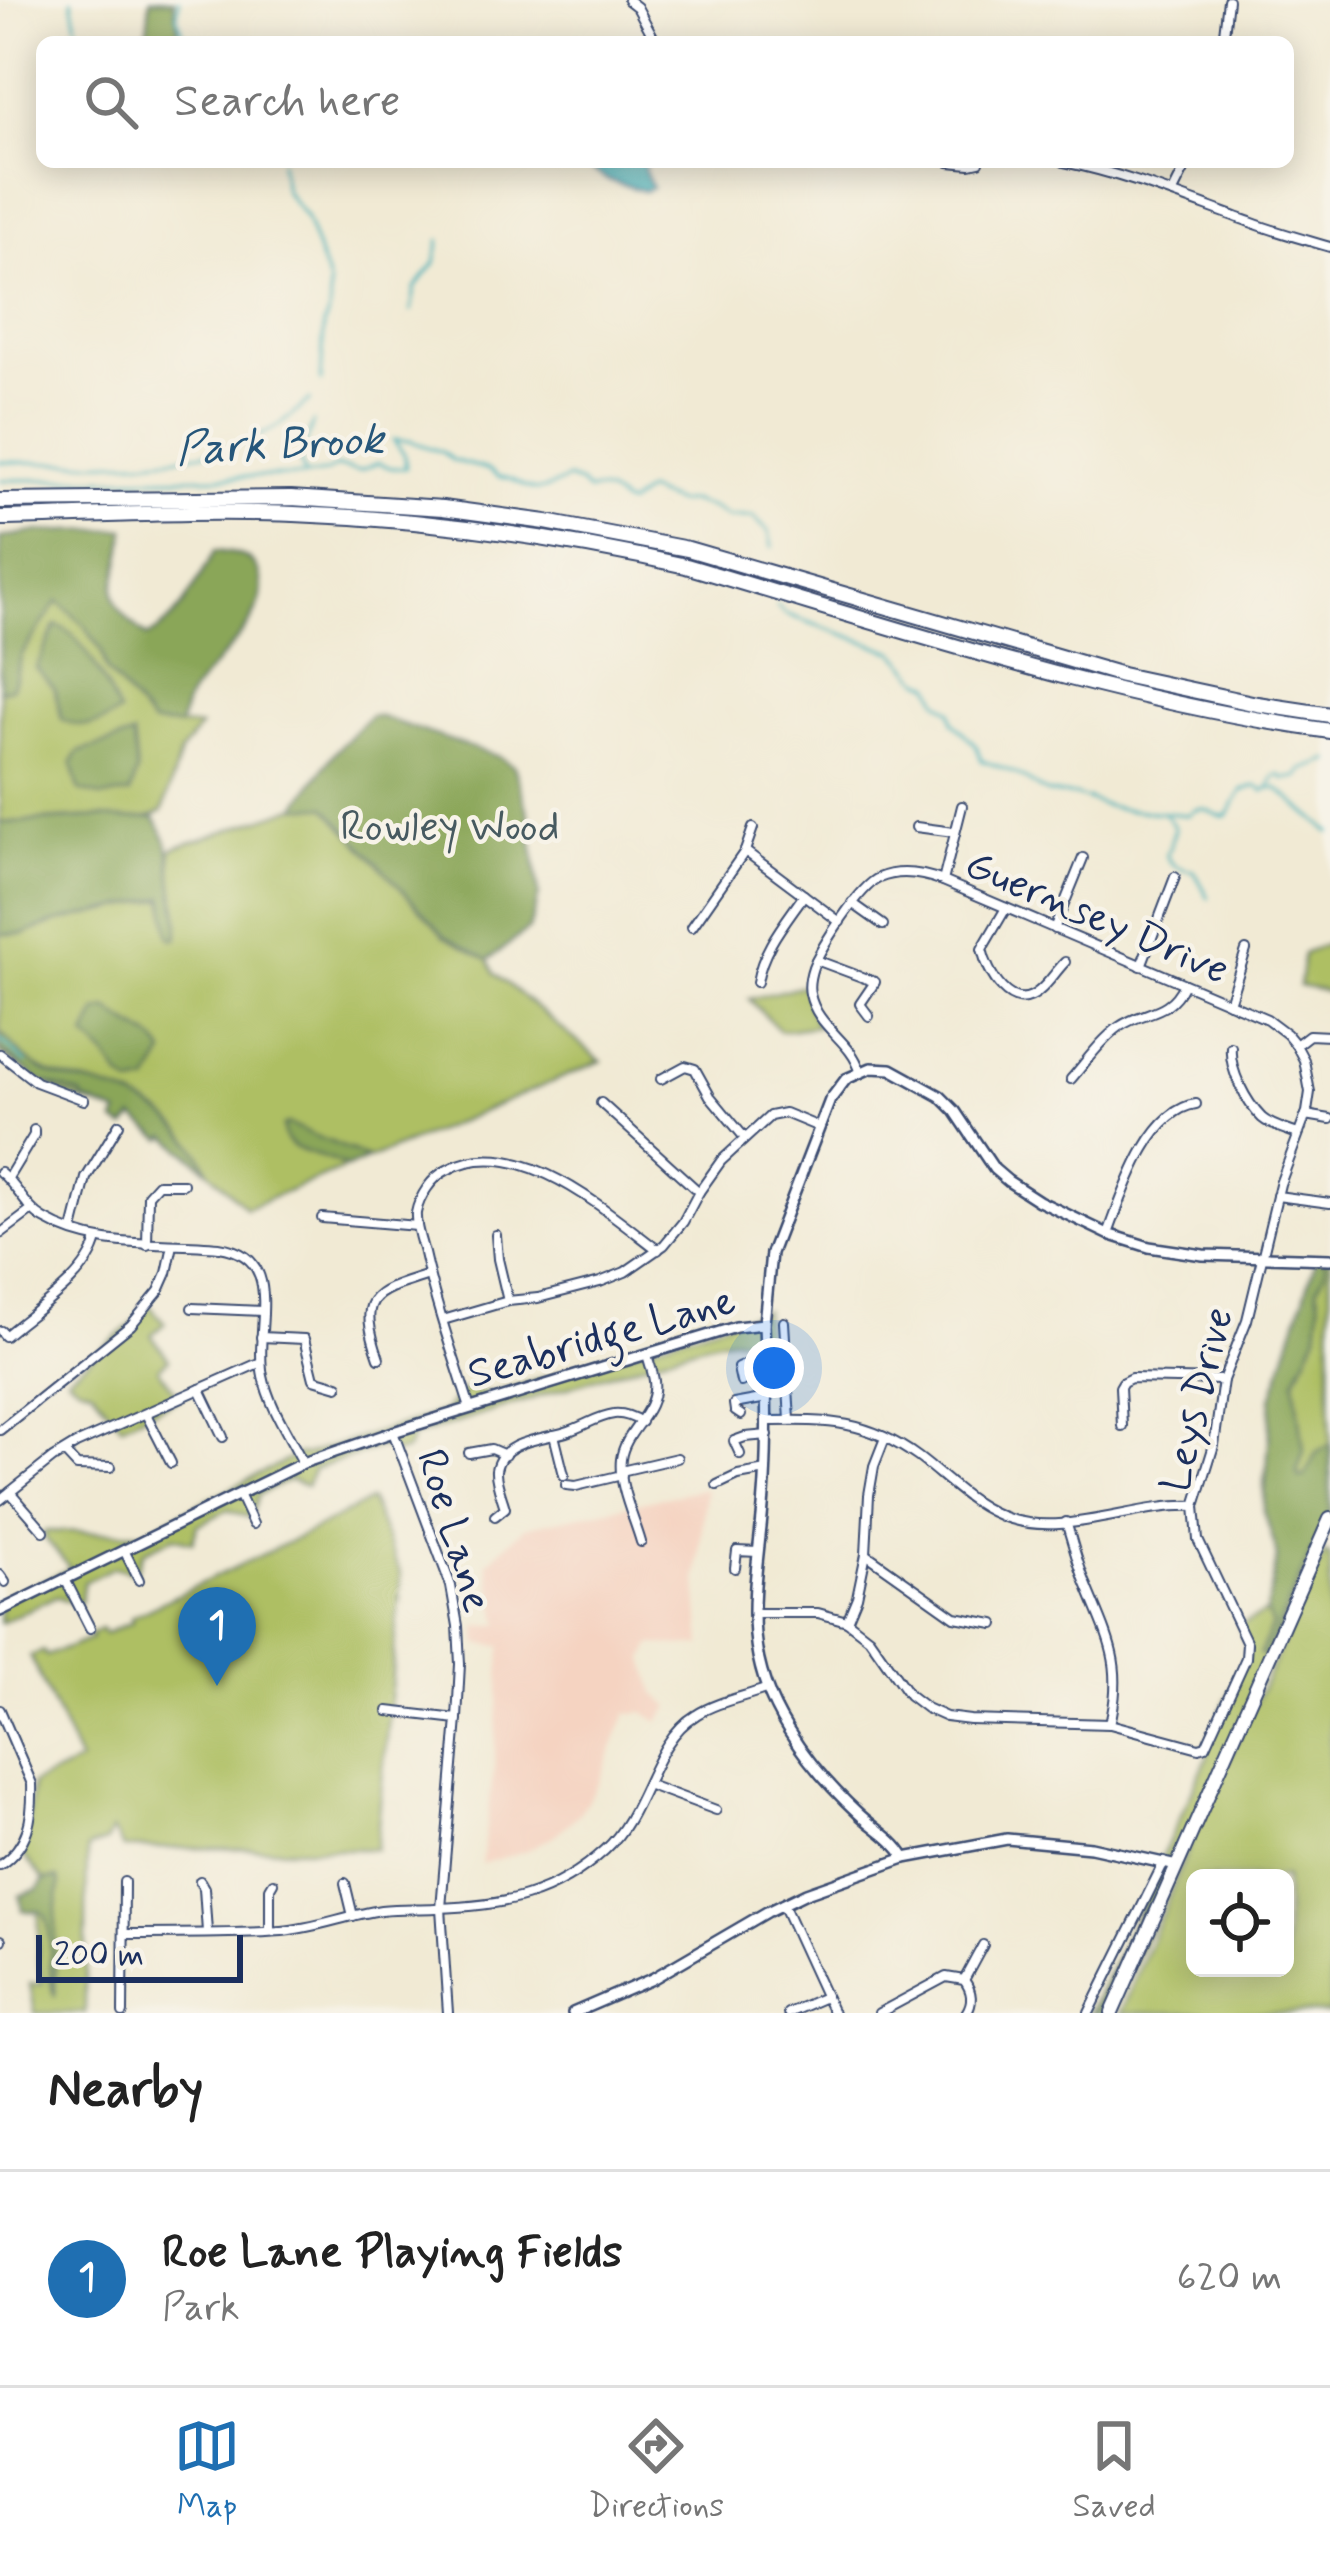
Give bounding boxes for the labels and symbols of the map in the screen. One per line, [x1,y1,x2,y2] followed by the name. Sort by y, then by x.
[175,410,388,480] water label: Park Brook
[340,801,560,856] park label: Rowley Wood
[956,838,1237,999] street label: Guernsey Drive
[462,1274,743,1407] street label: Seabridge Lane
[1149,1302,1248,1498] street label: Leys Drive
[744,1338,804,1398] your location
[402,1443,503,1619] street label: Roe Lane
[178,1587,256,1686] pin: 1
[36,1929,243,1982] scale bar

